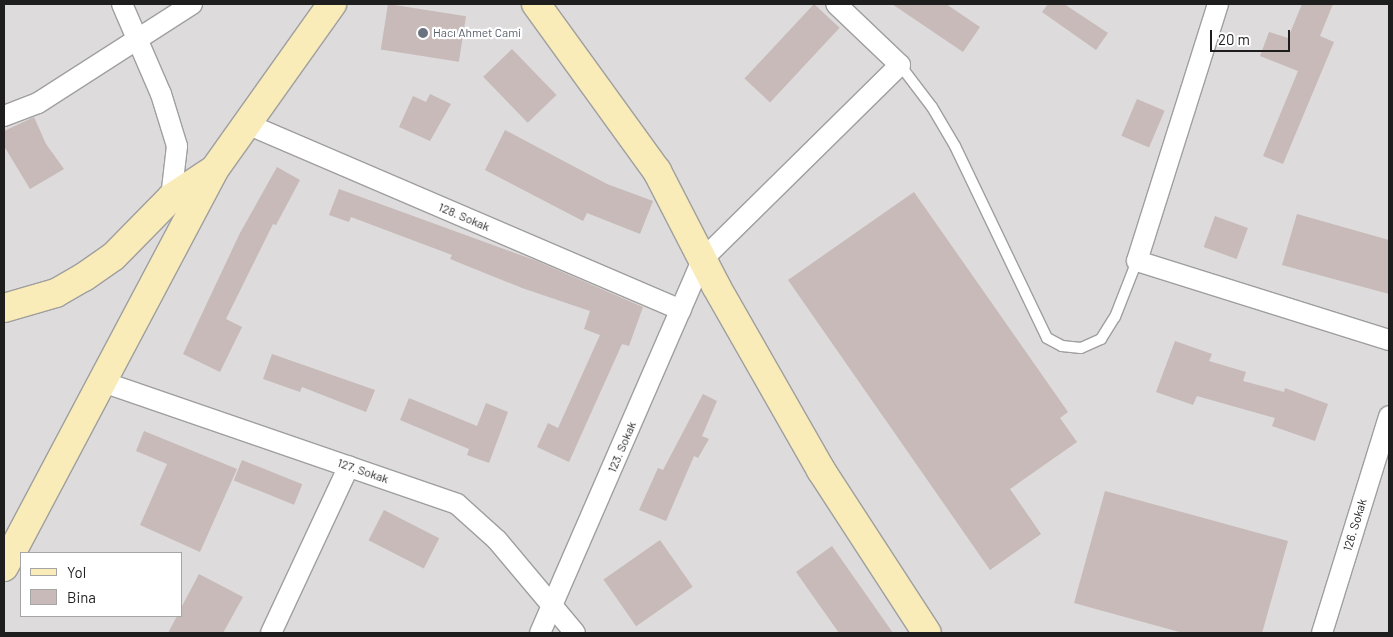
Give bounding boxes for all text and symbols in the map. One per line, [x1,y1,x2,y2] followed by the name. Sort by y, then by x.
[1213,20,1293,52] scale bar
[433,26,521,40] place label: Hacı Ahmet Cami
[417,27,429,39] marker: Hacı Ahmet Cami
[1218,30,1250,48] text: 20 m
[436,200,492,234] street label: 128. Sokak
[605,419,639,475] street label: 123. Sokak
[336,456,390,486] street label: 127. Sokak
[1340,497,1370,553] street label: 126. Sokak
[20,552,182,617] legend
[67,563,86,581] text: Yol
[67,588,96,606] text: Bina

